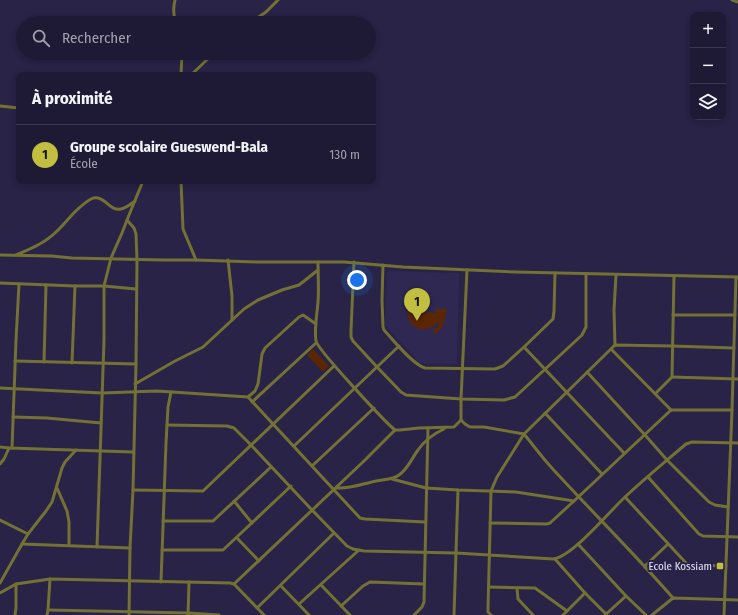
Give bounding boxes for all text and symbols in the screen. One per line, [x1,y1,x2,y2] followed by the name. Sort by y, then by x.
[690,12,726,120] map controls
[690,12,726,48] button: +
[16,16,376,60] search box
[30,27,52,49] icon: search
[62,29,131,47] text: Rechercher
[690,48,726,84] button: −
[690,84,726,120] button: layers
[32,88,113,109] text: À proximité
[70,138,268,156] text: Groupe scolaire Gueswend-Bala
[42,147,48,162] text: 1
[329,147,360,162] text: 130 m
[70,156,98,171] text: École
[347,270,367,290] your location
[404,288,430,321] pin: 1
[649,560,712,573] place label: Ecole Kossiam
[715,561,725,571] marker: Ecole Kossiam

